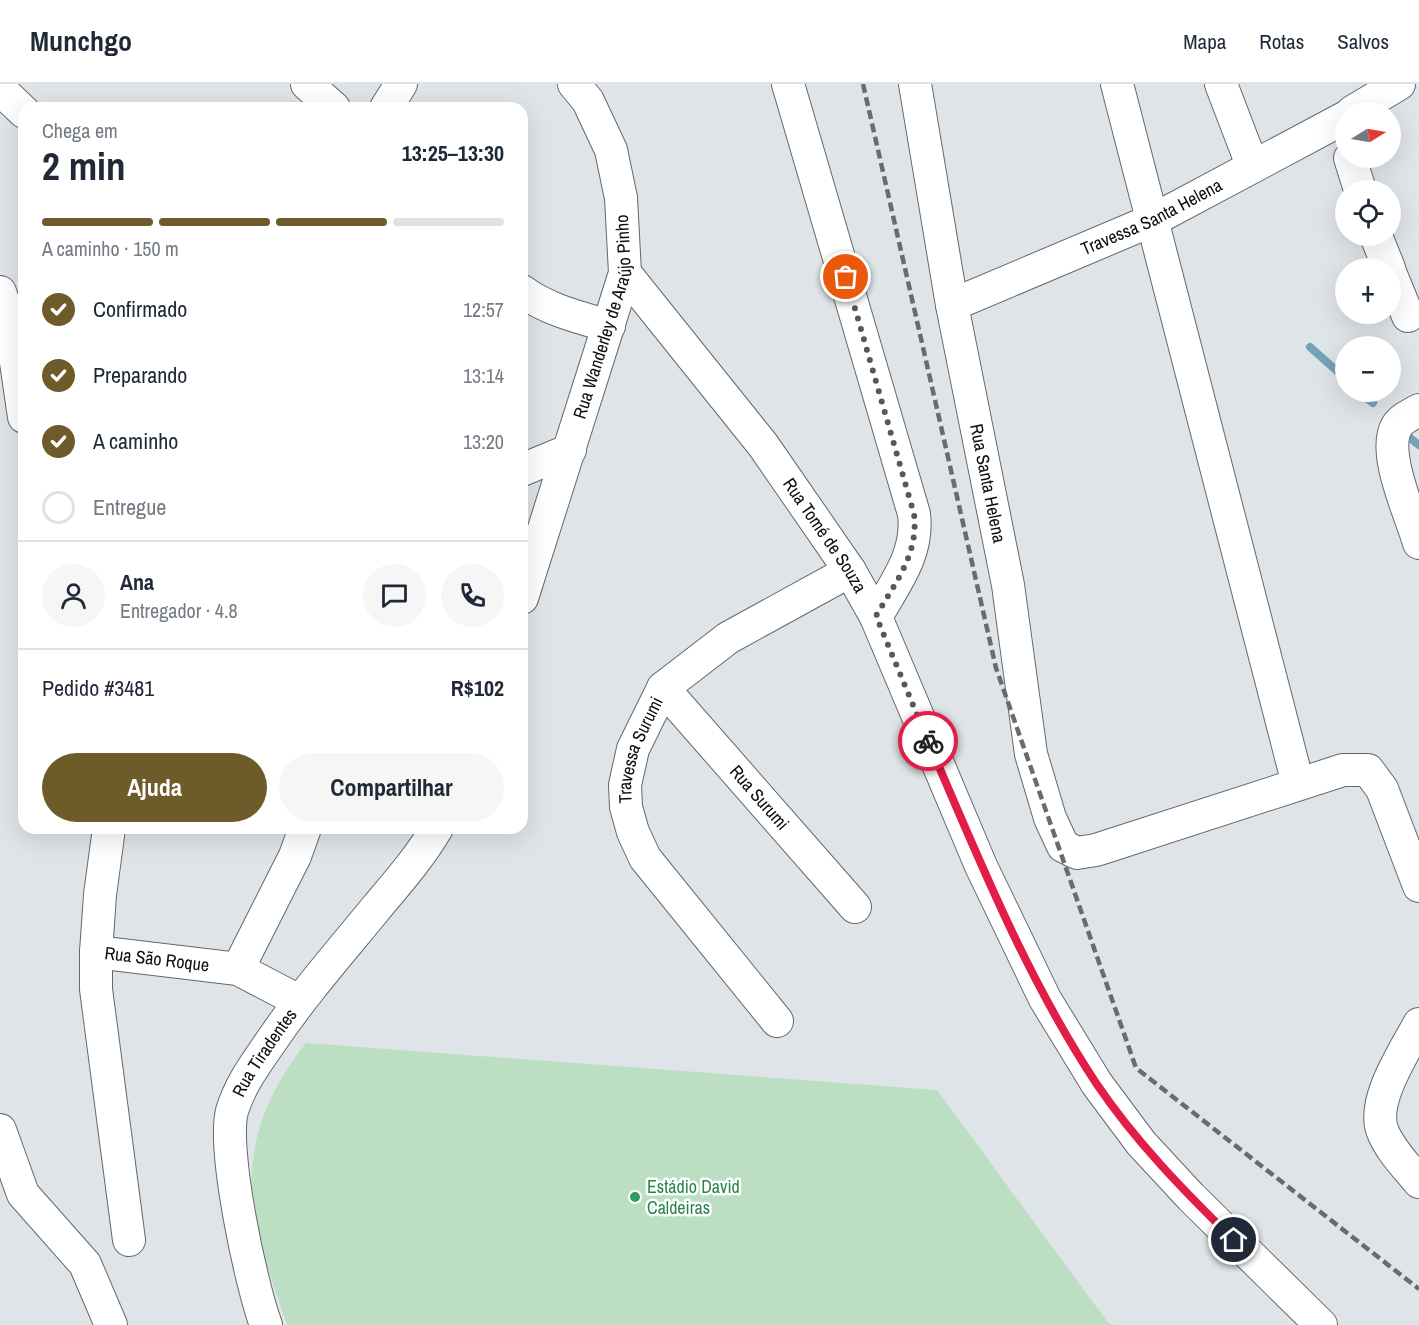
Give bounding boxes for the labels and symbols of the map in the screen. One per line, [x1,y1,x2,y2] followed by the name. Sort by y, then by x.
[1335,102,1401,168] north arrow
[1077,172,1226,261] street label: Travessa Santa Helena
[567,214,637,422] street label: Rua Wanderley de Araújo Pinho
[820,251,871,302] pin
[964,422,1012,545] street label: Rua Santa Helena
[777,473,873,597] street label: Rua Tomé de Souza
[612,692,669,804] street label: Travessa Surumi
[898,711,958,771] courier
[724,760,795,835] street label: Rua Surumi
[103,940,211,977] street label: Rua São Roque
[226,1003,302,1101] street label: Rua Tiradentes
[647,1174,740,1220] place label: Estádio David Caldeiras
[628,1190,642,1204] marker: Estádio David Caldeiras
[1208,1214,1259,1265] pin

